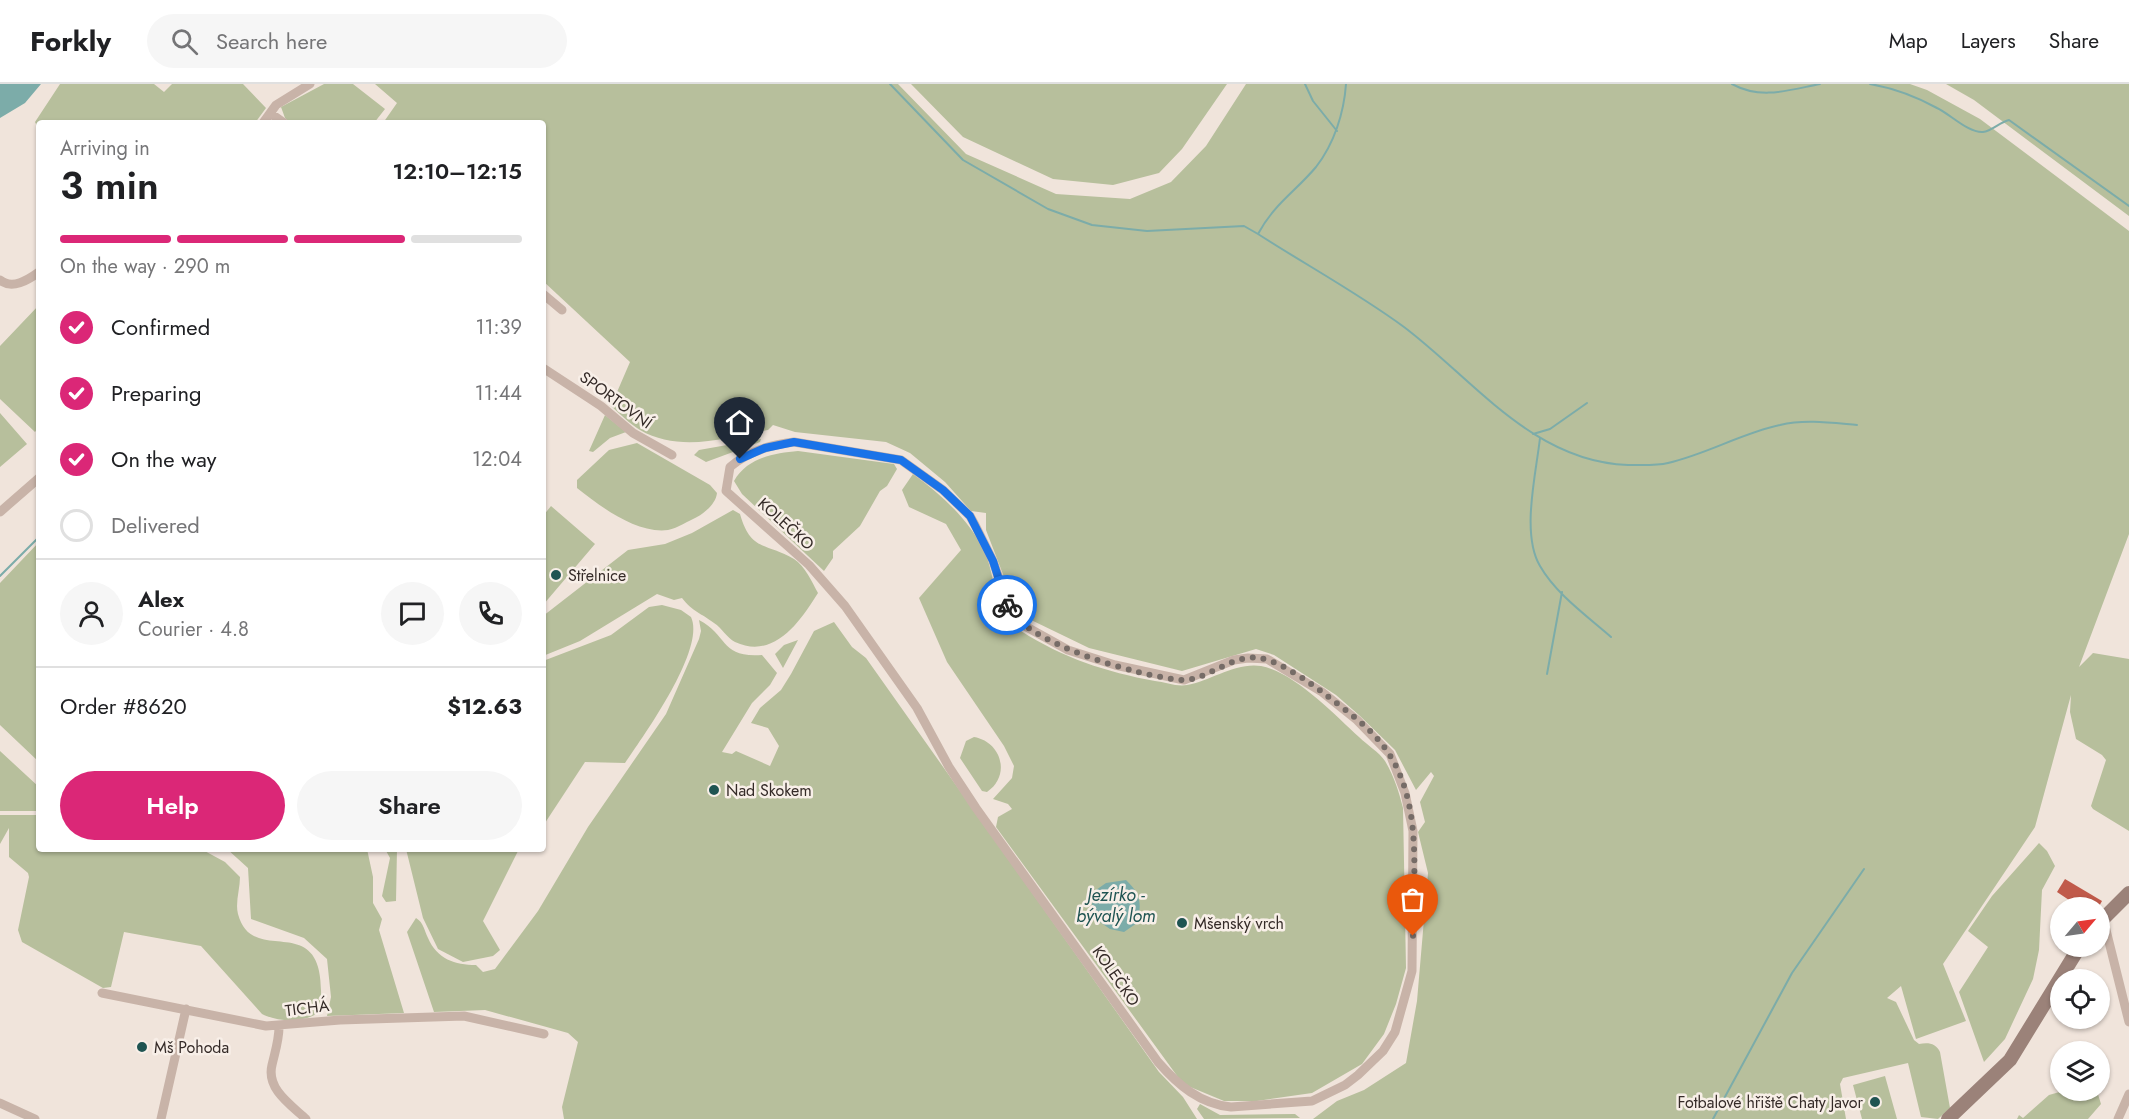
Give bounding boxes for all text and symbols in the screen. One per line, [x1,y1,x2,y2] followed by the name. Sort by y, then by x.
[147,14,567,68] search box
[30,21,111,62] text: Forkly
[168,25,201,58] icon: search
[216,25,327,57] text: Search here
[1889,26,1928,56] text: Map
[1961,26,2016,56] text: Layers
[2049,26,2099,56] text: Share
[60,134,150,163] text: Arriving in
[393,155,522,187] text: 12:10–12:15
[60,157,159,214] text: 3 min
[60,252,230,281] text: On the way · 290 m
[60,311,93,344] icon: check
[111,311,210,343] text: Confirmed
[476,313,522,342] text: 11:39
[575,366,658,435] street label: SPORTOVNÍ
[60,377,93,410] icon: check
[111,377,202,409] text: Preparing
[475,379,522,408] text: 11:44
[714,397,765,459] pin
[723,406,756,439] icon: home
[60,443,93,476] icon: check
[111,443,216,475] text: On the way
[472,445,522,474] text: 12:04
[753,492,819,556] street label: KOLEČKO
[111,509,200,541] text: Delivered
[568,564,626,587] place label: Střelnice
[549,568,563,582] marker: Střelnice
[977,575,1037,635] courier
[60,582,123,645] button: person
[381,582,444,645] button: chat
[459,582,522,645] button: phone
[138,583,184,615] text: Alex
[991,589,1024,622] icon: bike
[138,615,249,644] text: Courier · 4.8
[60,690,187,722] text: Order #8620
[447,690,522,722] text: $12.63
[60,771,285,840] button: Help
[297,771,522,840] button: Share
[726,779,812,802] place label: Nad Skokem
[707,783,721,797] marker: Nad Skokem
[1387,874,1438,936] pin
[1076,882,1156,929] water label: Jezírko - bývalý lom
[1396,883,1429,916] icon: bag
[2050,897,2110,957] north arrow
[2050,897,2110,1101] map controls
[1194,912,1284,935] place label: Mšenský vrch
[1175,916,1189,930] marker: Mšenský vrch
[1087,941,1145,1011] street label: KOLEČKO
[2050,969,2110,1029] button: locate
[284,994,331,1022] street label: TICHÁ
[154,1036,229,1059] place label: Mš Pohoda
[135,1040,149,1054] marker: Mš Pohoda
[2050,1041,2110,1101] button: layers
[1677,1091,1864,1114] place label: Fotbalové hřiště Chaty Javor
[1868,1095,1882,1109] marker: Fotbalové hřiště Chaty Javor

